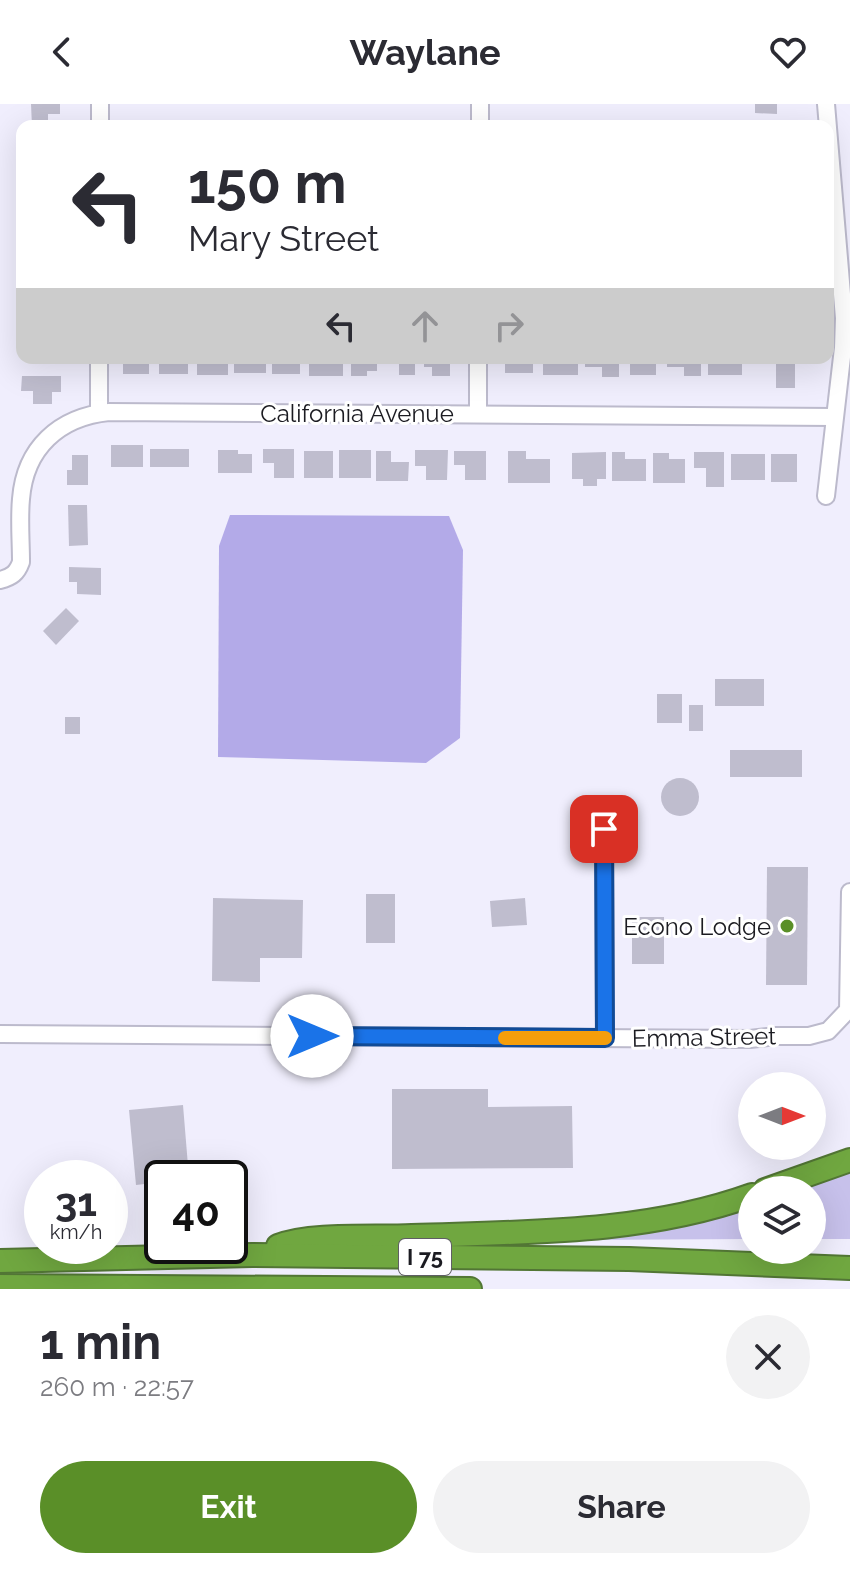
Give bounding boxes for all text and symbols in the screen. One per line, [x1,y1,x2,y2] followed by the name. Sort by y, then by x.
[40,30,84,74] icon: back
[766,30,810,74] icon: heart
[350,31,500,73] text: Waylane
[188,150,347,216] text: 150 m
[56,152,160,256] icon: left
[188,217,379,259] text: Mary Street
[319,304,363,348] icon: left
[403,304,447,348] icon: ahead
[487,304,531,348] icon: right
[260,399,454,428] street label: California Avenue
[570,795,638,863] pin
[582,807,626,851] icon: arrive
[623,912,771,941] place label: Econo Lodge
[778,917,796,935] marker: Econo Lodge
[270,994,354,1078] position arrow
[632,1021,776,1053] street label: Emma Street
[738,1072,826,1160] north arrow
[738,1072,826,1264] map controls
[144,1160,248,1264] speed limit sign: 40
[738,1176,826,1264] button: layers
[55,1178,97,1225] text: 31
[50,1220,102,1244] text: km/h
[399,1239,451,1275] road number: I 75
[40,1314,161,1370] text: 1 min
[726,1315,810,1399] button: close
[40,1372,194,1402] text: 260 m · 22:57
[40,1461,417,1553] button: Exit
[433,1461,810,1553] button: Share

